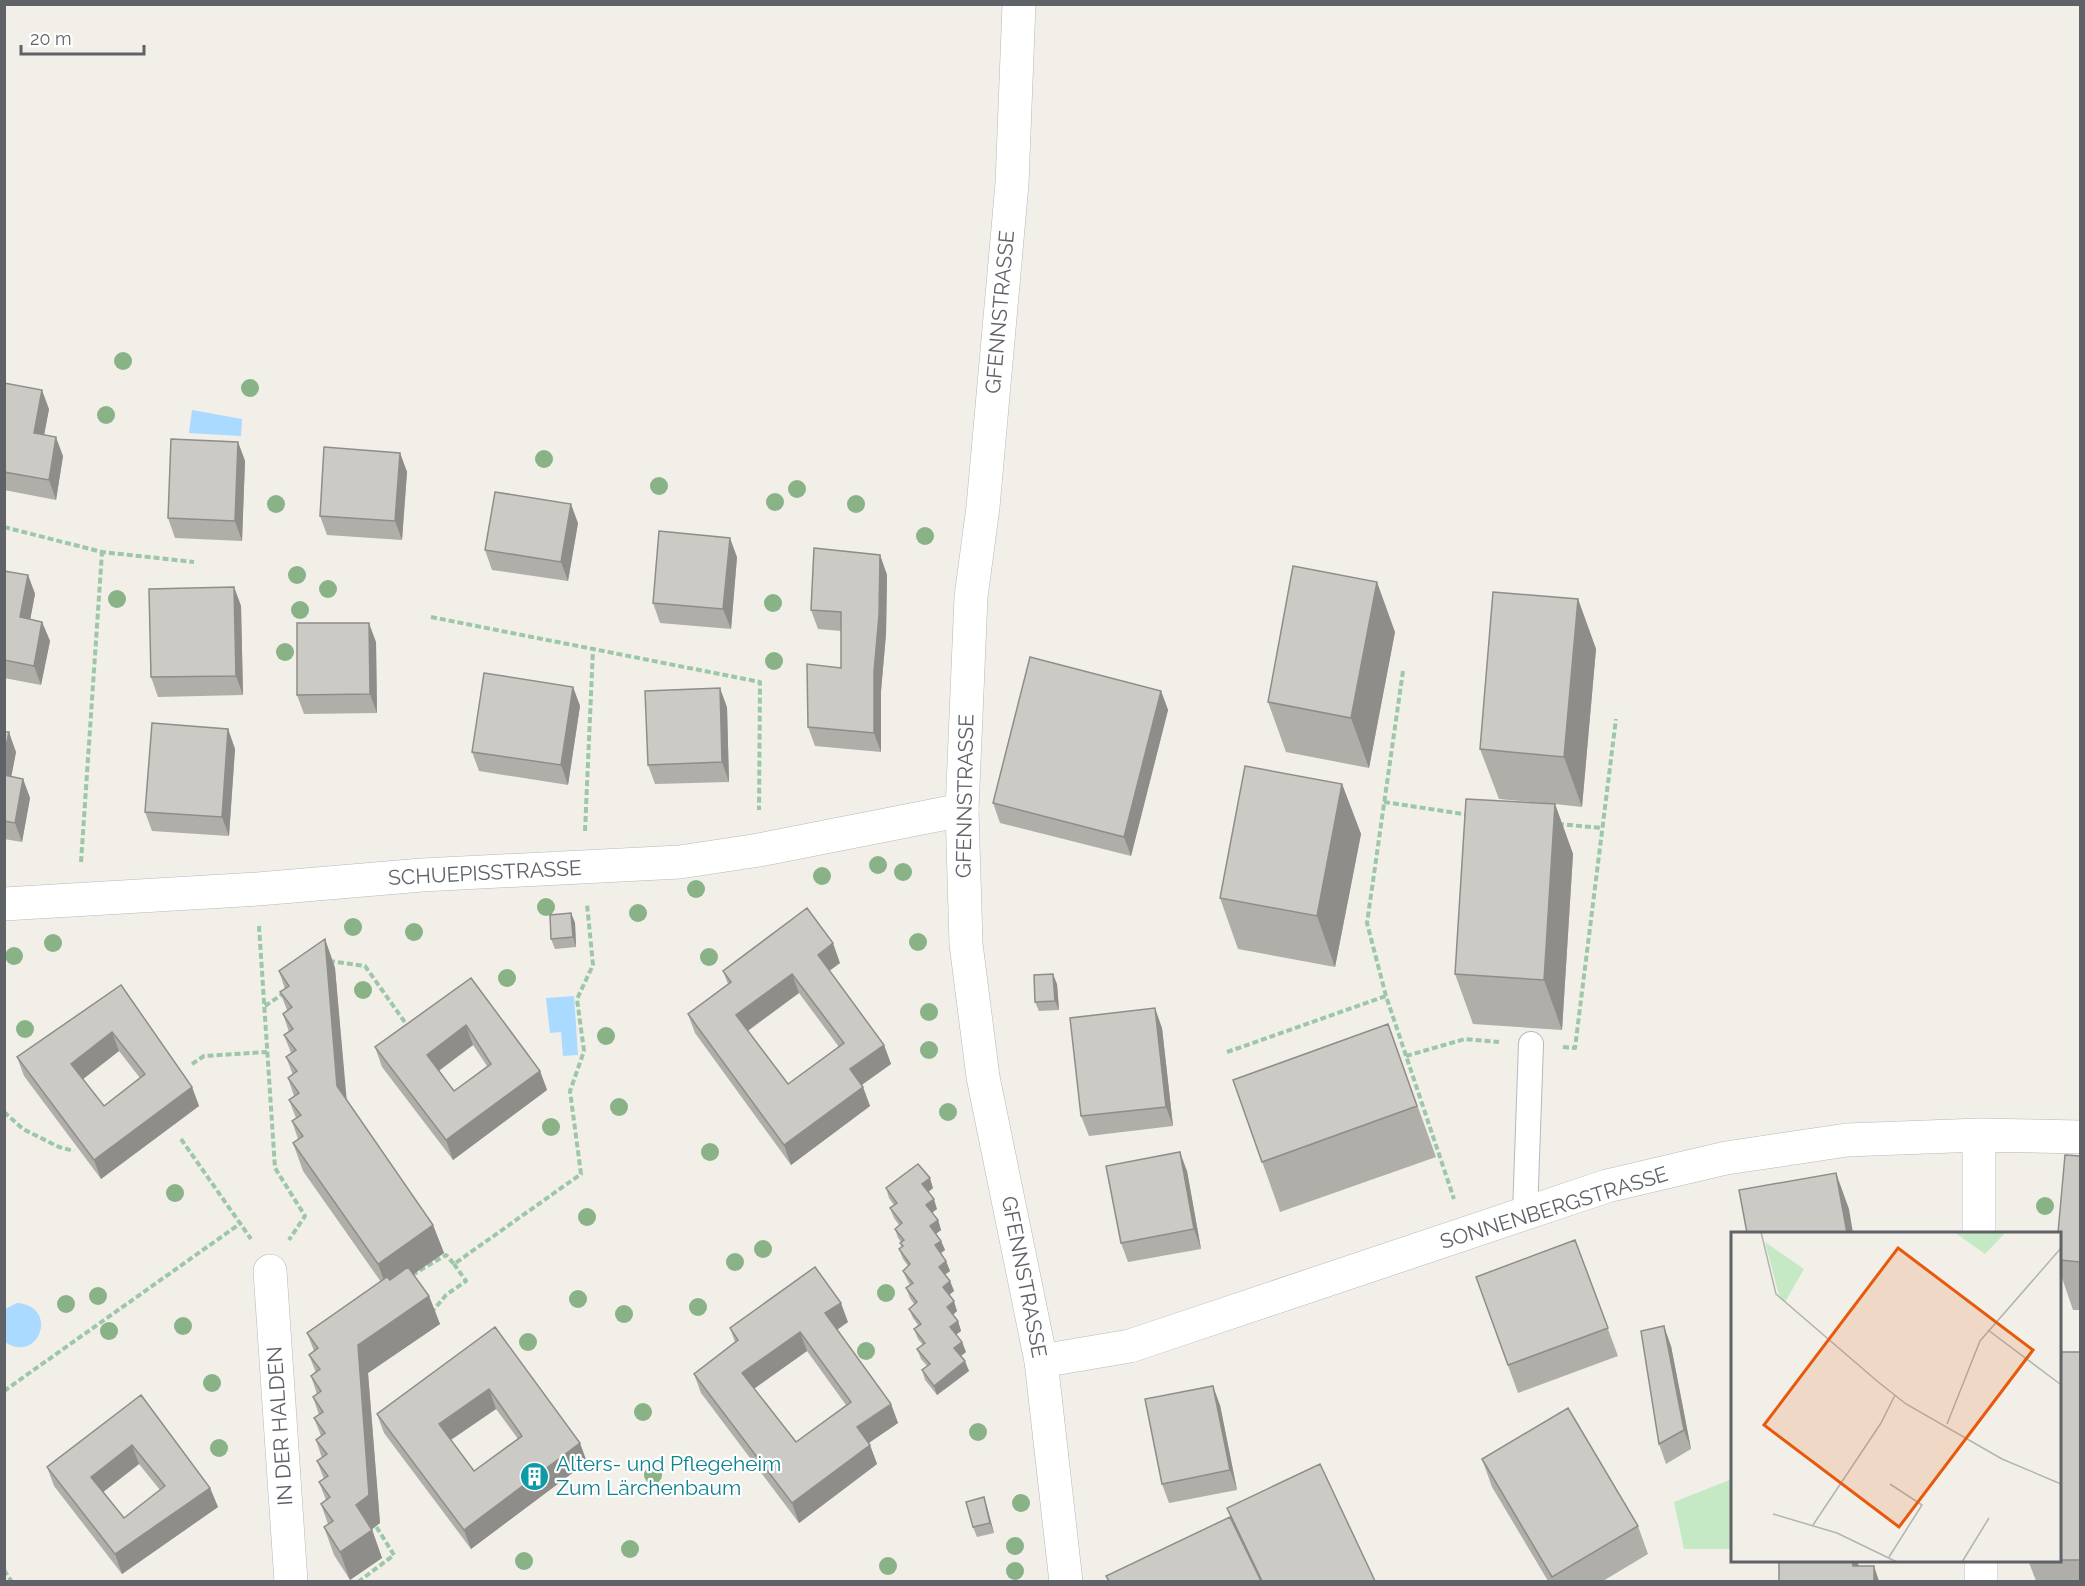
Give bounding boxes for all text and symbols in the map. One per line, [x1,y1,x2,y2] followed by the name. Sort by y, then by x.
[21,18,144,56] scale bar
[30,28,72,49] text: 20 m
[980,229,1019,395] street label: GFENNSTRASSE
[951,714,978,878] street label: GFENNSTRASSE
[388,855,582,890] street label: SCHUEPISSTRASSE
[1437,1161,1671,1254] street label: SONNENBERGSTRASSE
[997,1194,1052,1360] street label: GFENNSTRASSE
[1731,1232,2061,1562] inset map
[261,1346,298,1507] street label: IN DER HALDEN
[556,1451,781,1500] place label: Alters- und Pflegeheim Zum Lärchenbaum
[519,1460,551,1492] building icon: Alters- und Pflegeheim Zum Lärchenbaum

